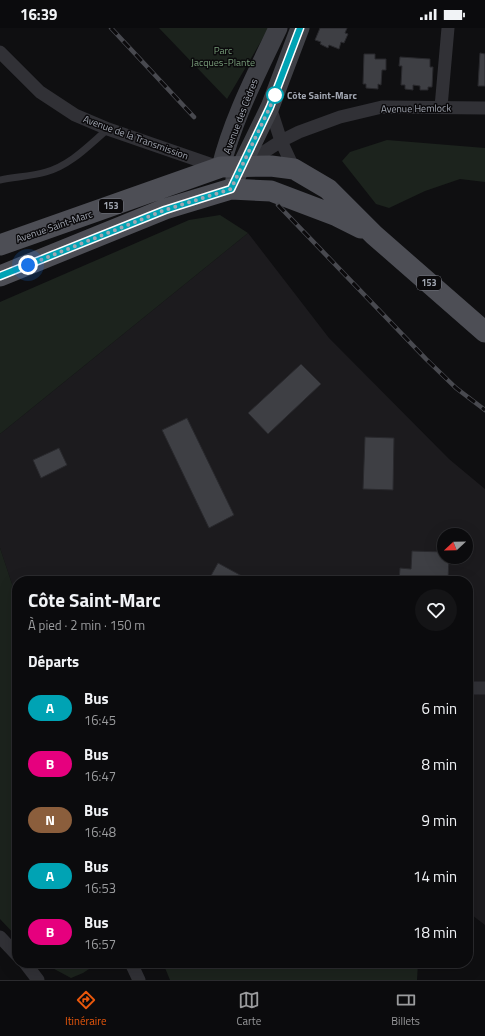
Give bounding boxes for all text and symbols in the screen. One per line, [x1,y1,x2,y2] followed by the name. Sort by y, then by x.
[20,3,57,26] text: 16:39
[191,43,255,70] park label: Parc Jacques-Plante
[219,76,262,156] street label: Avenue des Cèdres
[266,86,284,104] marker: Côte Saint-Marc
[287,88,357,103] place label: Côte Saint-Marc
[381,100,452,117] street label: Avenue Hemlock
[81,111,191,164] street label: Avenue de la Transmission
[99,199,123,213] road number: 153
[14,206,95,247] street label: Avenue Saint-Marc
[18,255,38,275] your location
[417,276,441,290] road number: 153
[437,528,473,564] north arrow
[437,528,473,564] map controls
[28,585,161,614] text: Côte Saint-Marc
[415,589,457,631] button: heart
[28,615,145,635] text: À pied · 2 min · 150 m
[28,650,79,673] text: Départs
[84,687,109,710] text: Bus
[46,697,54,718] text: A
[421,697,457,720] text: 6 min
[84,710,116,730] text: 16:45
[84,743,109,766] text: Bus
[46,753,54,774] text: B
[421,753,457,776] text: 8 min
[84,766,116,786] text: 16:47
[84,799,109,822] text: Bus
[45,809,55,830] text: N
[421,809,457,832] text: 9 min
[84,822,116,842] text: 16:48
[84,855,109,878] text: Bus
[46,865,54,886] text: A
[413,865,457,888] text: 14 min
[84,878,116,898] text: 16:53
[84,911,109,934] text: Bus
[46,921,54,942] text: B
[413,921,457,944] text: 18 min
[84,934,116,954] text: 16:57
[65,989,106,1029] tab: Itinéraire
[236,989,261,1029] tab: Carte
[391,989,420,1029] tab: Billets

